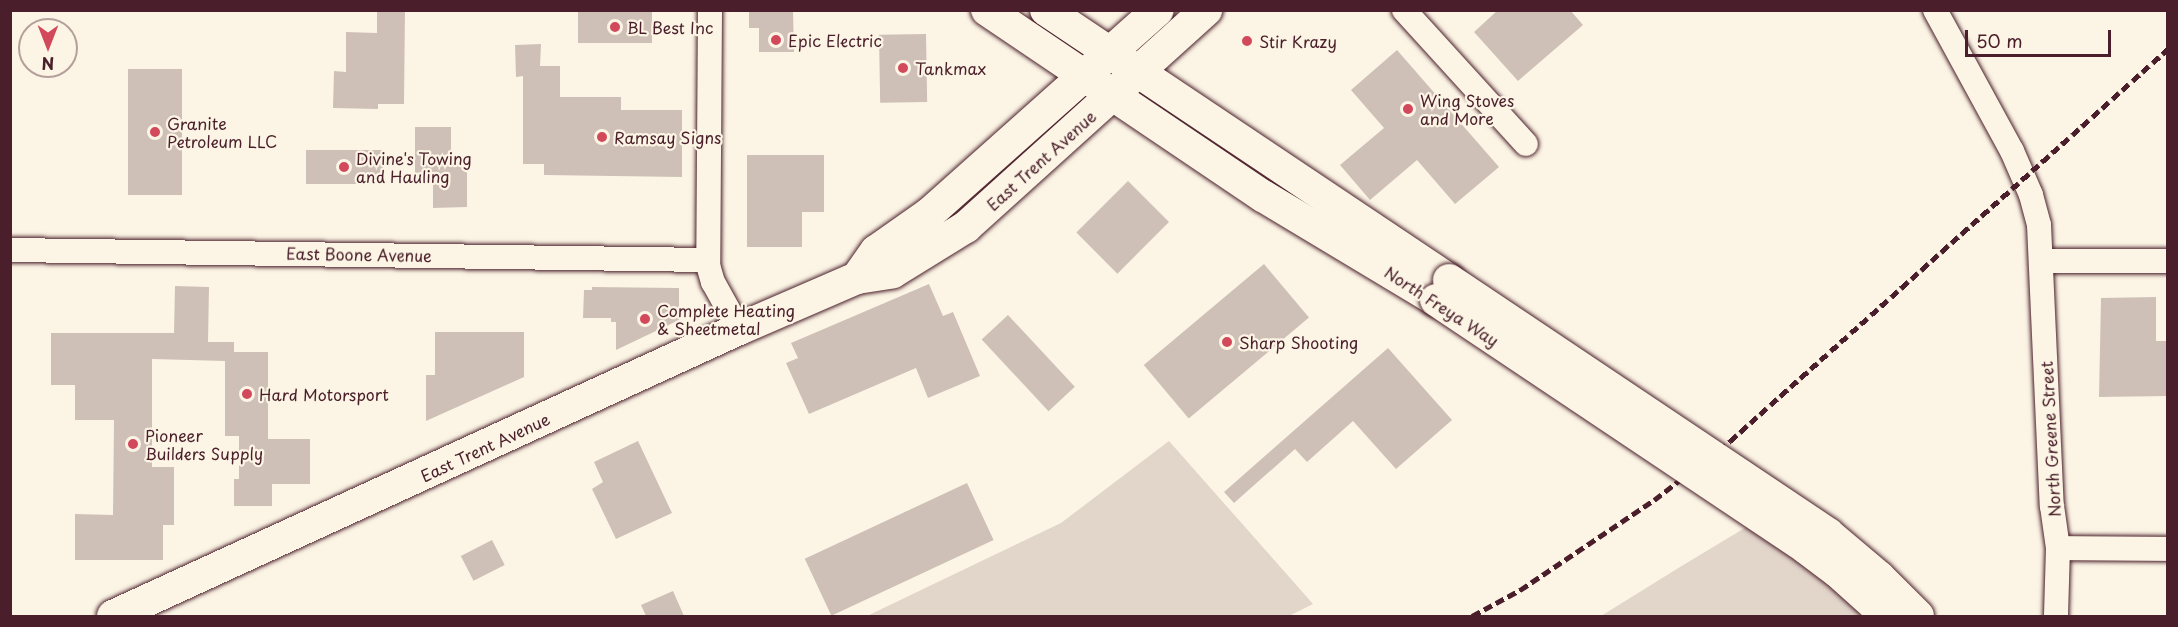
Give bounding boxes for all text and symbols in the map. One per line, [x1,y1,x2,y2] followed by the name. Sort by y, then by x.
[627,17,713,37] place label: BL Best Inc
[18,18,78,78] north arrow
[1968,18,2114,56] scale bar
[608,20,622,34] marker: BL Best Inc
[1976,27,2023,54] text: 50 m
[788,30,882,50] place label: Epic Electric
[1259,31,1338,51] place label: Stir Krazy
[769,33,783,47] marker: Epic Electric
[1240,34,1254,48] marker: Stir Krazy
[42,52,54,76] text: N
[915,58,986,78] place label: Tankmax
[896,61,910,75] marker: Tankmax
[1420,90,1514,128] place label: Wing Stoves and More
[1401,102,1415,116] marker: Wing Stoves and More
[983,106,1099,214] street label: East Trent Avenue
[167,113,277,151] place label: Granite Petroleum LLC
[148,125,162,139] marker: Granite Petroleum LLC
[614,127,722,147] place label: Ramsay Signs
[595,130,609,144] marker: Ramsay Signs
[356,148,473,186] place label: Divine's Towing and Hauling
[337,160,351,174] marker: Divine's Towing and Hauling
[286,243,432,265] street label: East Boone Avenue
[1381,262,1503,350] street label: North Freya Way
[657,300,796,338] place label: Complete Heating & Sheetmetal
[638,312,652,326] marker: Complete Heating & Sheetmetal
[1239,332,1359,352] place label: Sharp Shooting
[1220,335,1234,349] marker: Sharp Shooting
[2036,359,2064,519] street label: North Greene Street
[259,384,390,404] place label: Hard Motorsport
[240,387,254,401] marker: Hard Motorsport
[418,409,552,485] street label: East Trent Avenue
[145,425,264,463] place label: Pioneer Builders Supply
[126,437,140,451] marker: Pioneer Builders Supply

